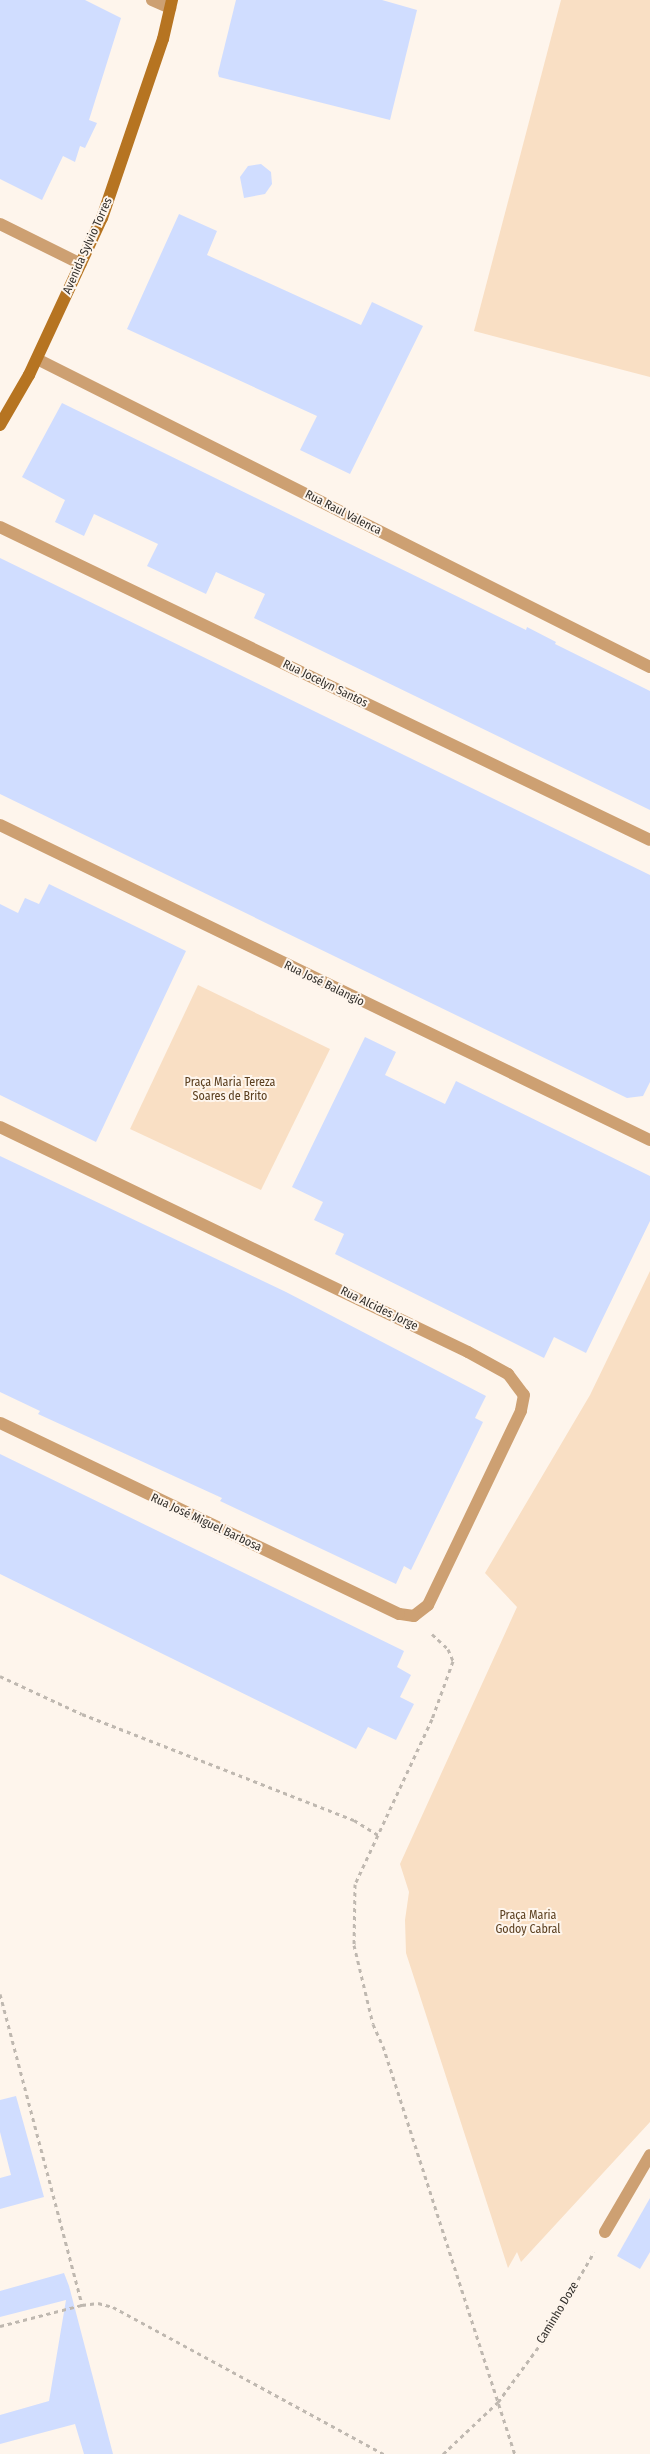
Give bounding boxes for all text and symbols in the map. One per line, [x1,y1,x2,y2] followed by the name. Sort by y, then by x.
[60,196,116,296] street label: Avenida Sylvio Torres
[302,488,384,538] street label: Rua Raul Valenca
[280,657,370,711] street label: Rua Jocelyn Santos
[281,958,367,1010] street label: Rua José Balangio
[185,1076,275,1104] park label: Praça Maria Tereza Soares de Brito
[338,1284,420,1334] street label: Rua Alcides Jorge
[148,1491,264,1555] street label: Rua José Miguel Barbosa
[495,1909,561,1937] park label: Praça Maria Godoy Cabral
[534,2279,582,2347] street label: Caminho Doze

